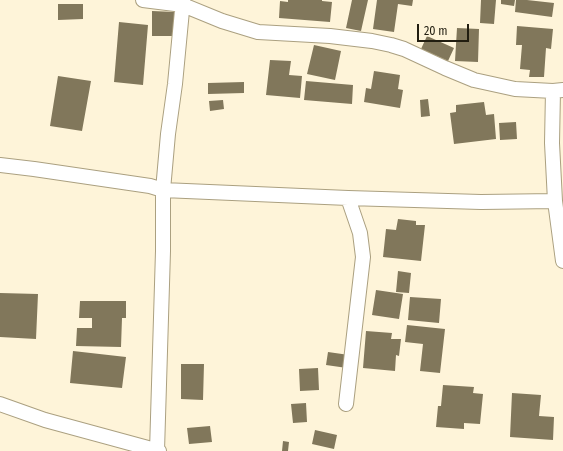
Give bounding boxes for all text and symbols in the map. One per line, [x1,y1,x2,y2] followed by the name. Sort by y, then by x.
[419,16,471,42] scale bar
[424,24,448,38] text: 20 m

